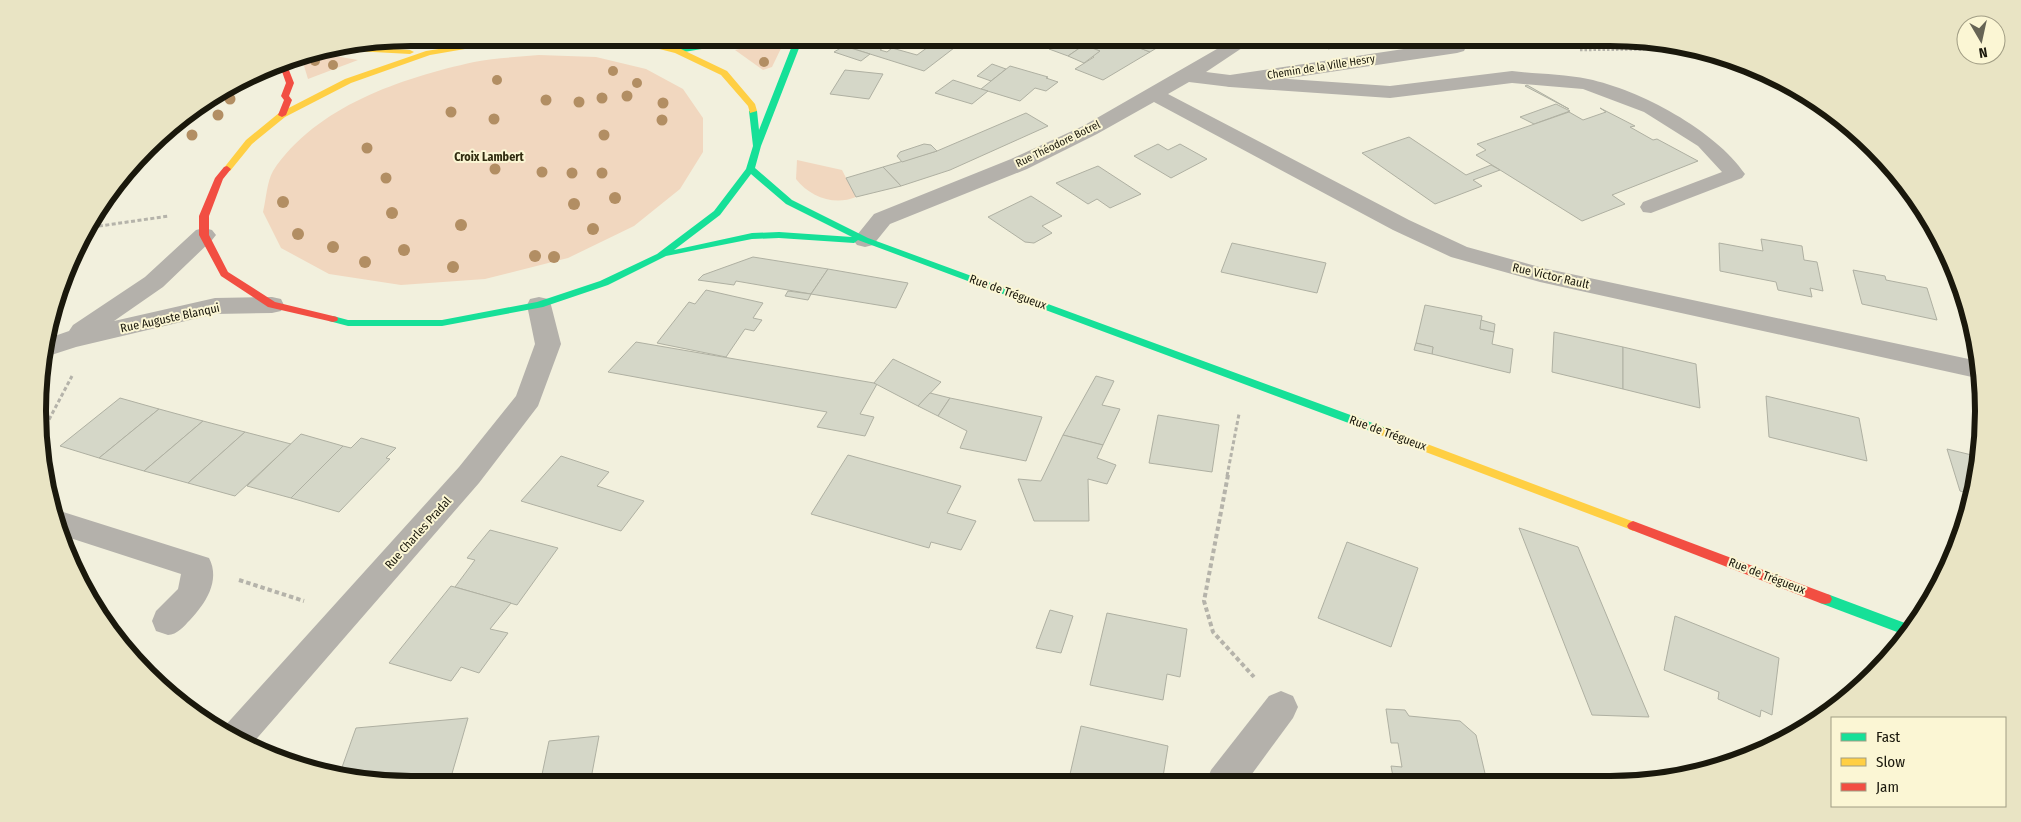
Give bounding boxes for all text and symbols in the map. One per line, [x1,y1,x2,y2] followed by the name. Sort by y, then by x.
[1956,15,2006,65] north arrow
[1977,43,1988,61] text: N
[1266,52,1376,82] street label: Chemin de la Ville Hesry
[1014,118,1102,170] street label: Rue Théodore Botrel
[454,150,525,164] district label: Croix Lambert
[1511,260,1591,292] street label: Rue Victor Rault
[968,272,1049,313] street label: Rue de Trégueux
[119,301,221,335] street label: Rue Auguste Blanqui
[1348,413,1429,454] street label: Rue de Trégueux
[382,494,454,572] street label: Rue Charles Pradal
[1727,555,1808,597] street label: Rue de Trégueux
[1831,717,2006,807] legend
[1876,728,1900,746] text: Fast
[1876,753,1905,771] text: Slow
[1876,778,1899,796] text: Jam

